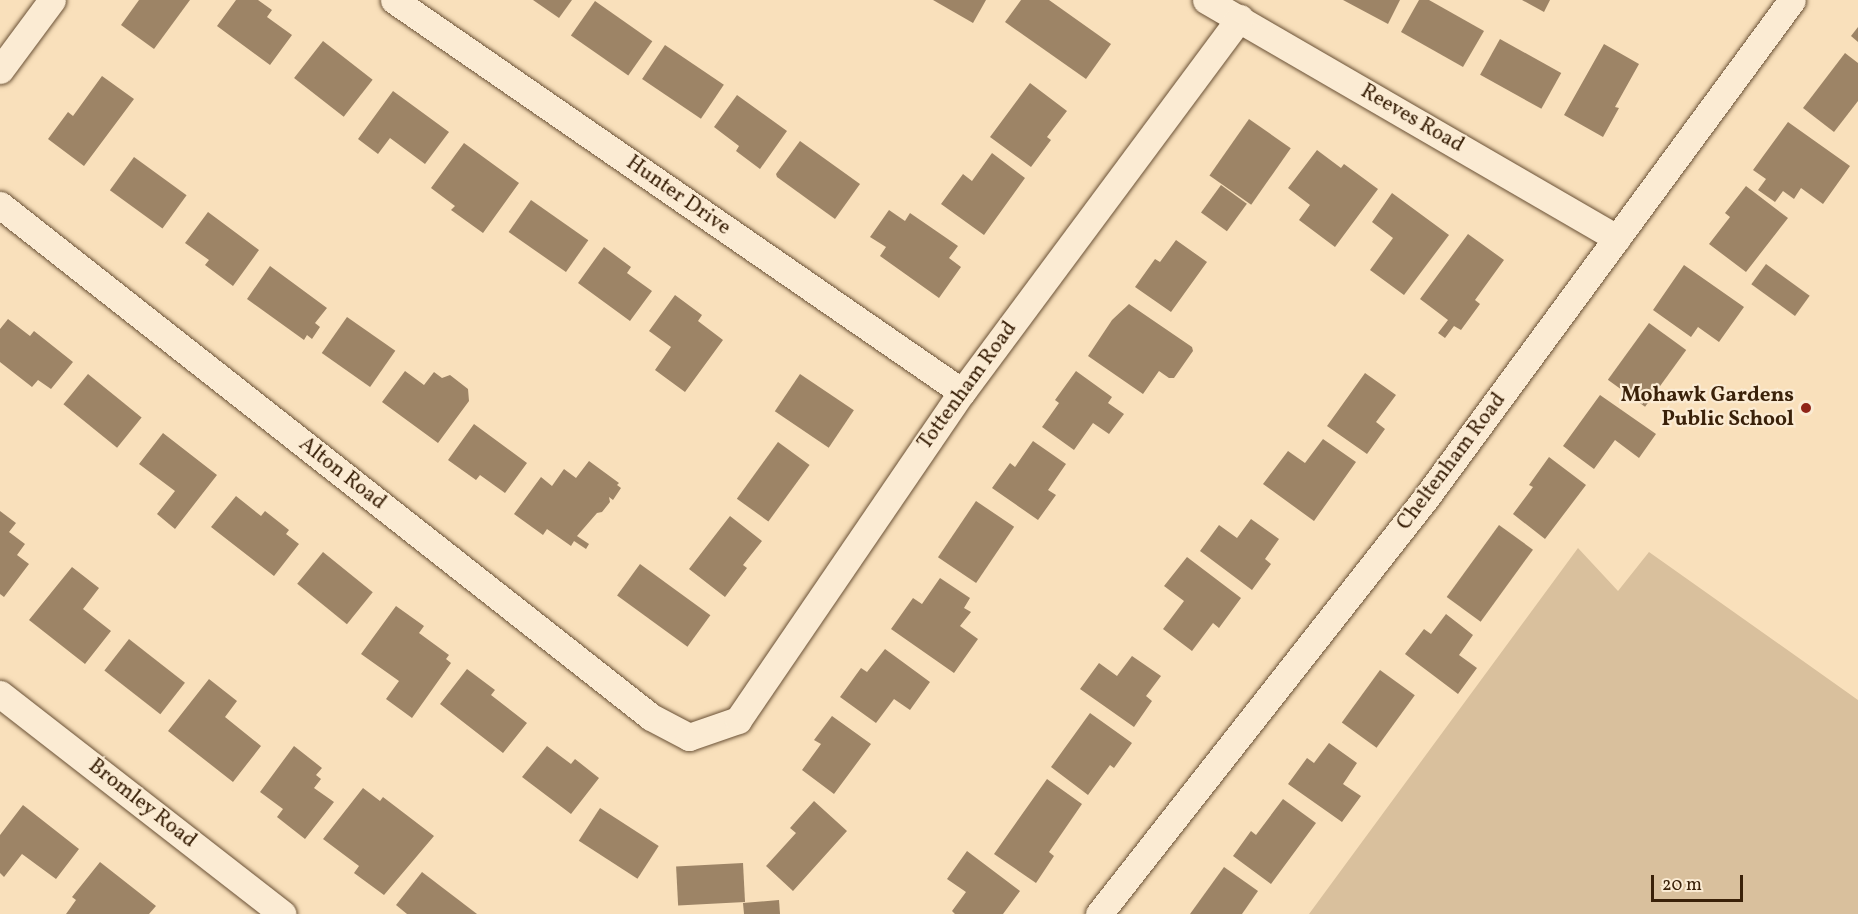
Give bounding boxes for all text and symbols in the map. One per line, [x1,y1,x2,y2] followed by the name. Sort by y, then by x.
[1356,79,1468,159] street label: Reeves Road
[621,151,735,241] street label: Hunter Drive
[913,317,1023,455] street label: Tottenham Road
[1621,383,1794,433] place label: Mohawk Gardens Public School
[1392,388,1512,536] street label: Cheltenham Road
[1799,401,1813,415] marker: Mohawk Gardens Public School
[293,432,391,516] street label: Alton Road
[83,754,201,854] street label: Bromley Road
[1654,863,1746,901] scale bar
[1662,873,1702,898] text: 20 m

